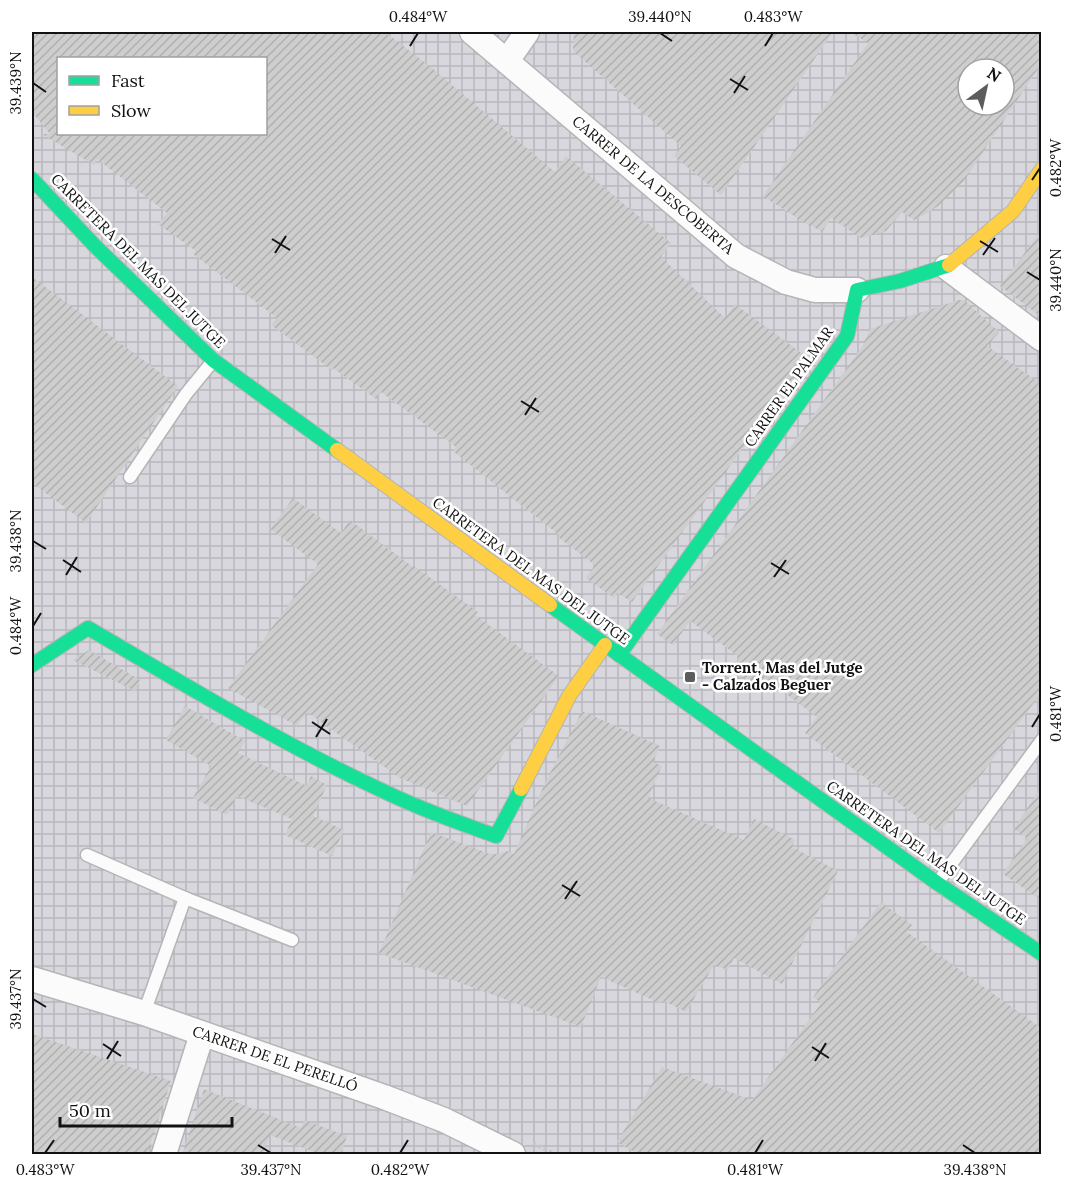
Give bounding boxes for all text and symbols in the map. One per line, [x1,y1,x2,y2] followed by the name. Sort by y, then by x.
[389,7,448,26] text: 0.484°W
[628,7,692,26] text: 39.440°N
[744,7,803,26] text: 0.483°W
[6,51,25,115] text: 39.439°N
[57,57,267,135] legend
[956,57,1016,117] north arrow
[984,63,1005,86] text: N
[111,69,145,92] text: Fast
[111,99,151,122] text: Slow
[568,111,739,258] street label: CARRER DE LA DESCOBERTA
[1046,138,1065,197] text: 0.482°W
[47,169,230,352] street label: CARRETERA DEL MAS DEL JUTGE
[1046,248,1065,312] text: 39.440°N
[740,322,838,451] street label: CARRER EL PALMAR
[429,493,634,649] street label: CARRETERA DEL MAS DEL JUTGE
[6,510,25,572] text: 39.438°N
[6,596,25,655] text: 0.484°W
[702,658,863,694] place label: Torrent, Mas del Jutge - Calzados Beguer
[683,670,697,684] marker: Torrent, Mas del Jutge - Calzados Beguer
[1046,685,1065,742] text: 0.481°W
[823,776,1030,929] street label: CARRETERA DEL MAS DEL JUTGE
[6,968,25,1030] text: 39.437°N
[190,1021,360,1096] street label: CARRER DE EL PERELLÓ
[60,1090,232,1128] scale bar
[69,1099,111,1122] text: 50 m
[16,1160,75,1179] text: 0.483°W
[240,1160,302,1179] text: 39.437°N
[371,1160,430,1179] text: 0.482°W
[727,1160,784,1179] text: 0.481°W
[944,1160,1006,1179] text: 39.438°N

